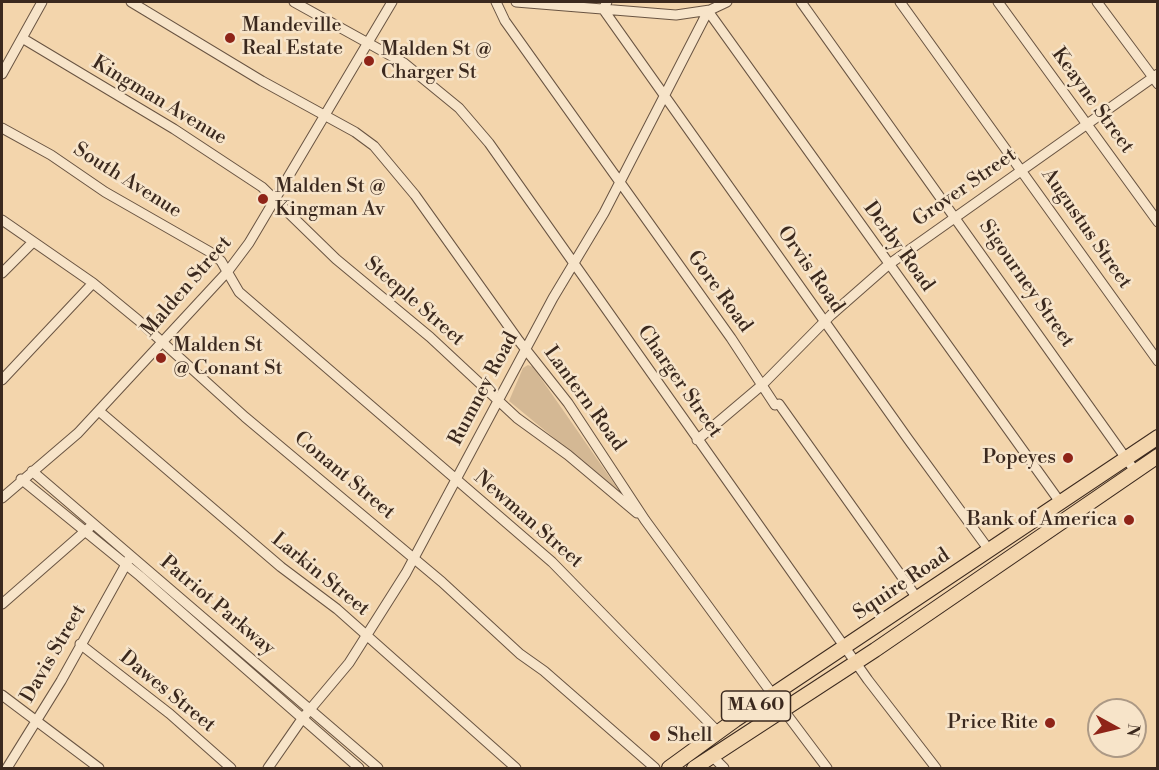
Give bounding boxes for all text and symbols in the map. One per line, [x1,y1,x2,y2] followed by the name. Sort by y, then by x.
[242,14,343,61] place label: Mandeville Real Estate
[223,31,237,45] marker: Mandeville Real Estate
[381,38,492,85] place label: Malden St @ Charger St
[1046,43,1138,159] street label: Keayne Street
[87,51,231,151] street label: Kingman Avenue
[362,54,376,68] marker: Malden St @ Charger St
[68,138,186,224] street label: South Avenue
[909,144,1021,232] street label: Grover Street
[1036,164,1136,294] street label: Augustus Street
[275,175,386,222] place label: Malden St @ Kingman Av
[256,192,270,206] marker: Malden St @ Kingman Av
[857,197,939,297] street label: Derby Road
[973,216,1079,352] street label: Sigourney Street
[771,222,849,318] street label: Orvis Road
[137,232,237,342] street label: Malden Street
[681,246,757,338] street label: Gore Road
[359,252,469,352] street label: Steeple Street
[631,321,727,443] street label: Charger Street
[444,328,524,450] street label: Rumney Road
[173,334,283,381] place label: Malden St @ Conant St
[538,342,630,456] street label: Lantern Road
[154,351,168,365] marker: Malden St @ Conant St
[289,427,399,525] street label: Conant Street
[983,446,1056,470] place label: Popeyes
[1061,451,1075,465] marker: Popeyes
[469,466,587,574] street label: Newman Street
[967,508,1117,532] place label: Bank of America
[1122,513,1136,527] marker: Bank of America
[266,528,374,622] street label: Larkin Street
[849,544,955,626] street label: Squire Road
[155,551,279,661] street label: Patriot Parkway
[16,601,92,707] street label: Davis Street
[114,646,220,738] street label: Dawes Street
[722,691,790,721] road number: MA 60
[1087,698,1147,758] north arrow
[947,711,1038,735] place label: Price Rite
[1043,716,1057,730] marker: Price Rite
[1122,723,1144,738] text: N
[667,724,712,748] place label: Shell
[648,729,662,743] marker: Shell

